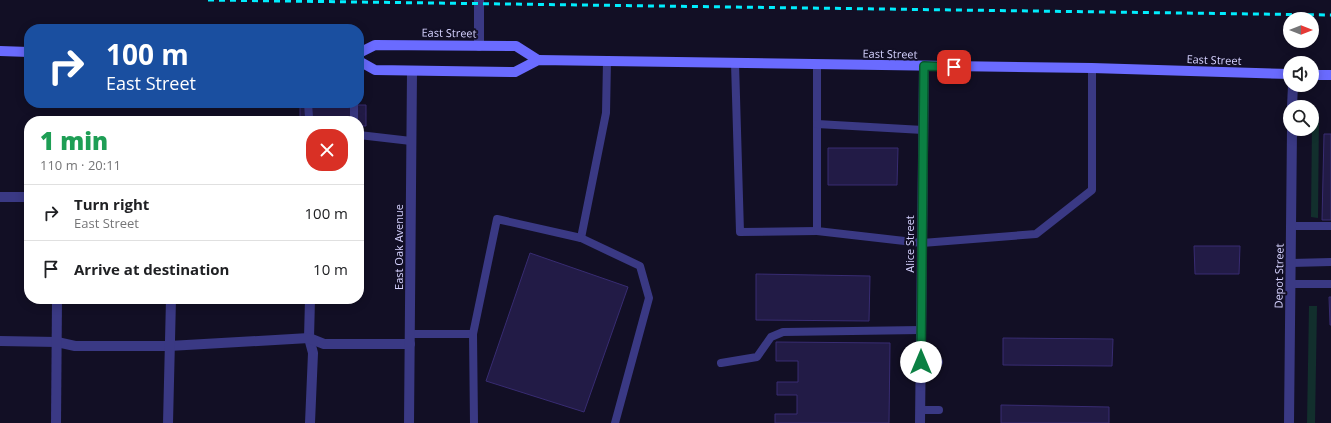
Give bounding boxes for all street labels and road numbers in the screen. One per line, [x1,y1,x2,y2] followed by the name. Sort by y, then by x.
[421,25,477,40] street label: East Street
[862,46,918,61] street label: East Street
[1186,51,1242,68] street label: East Street
[391,204,406,290] street label: East Oak Avenue
[902,215,917,273] street label: Alice Street
[1270,243,1287,309] street label: Depot Street

